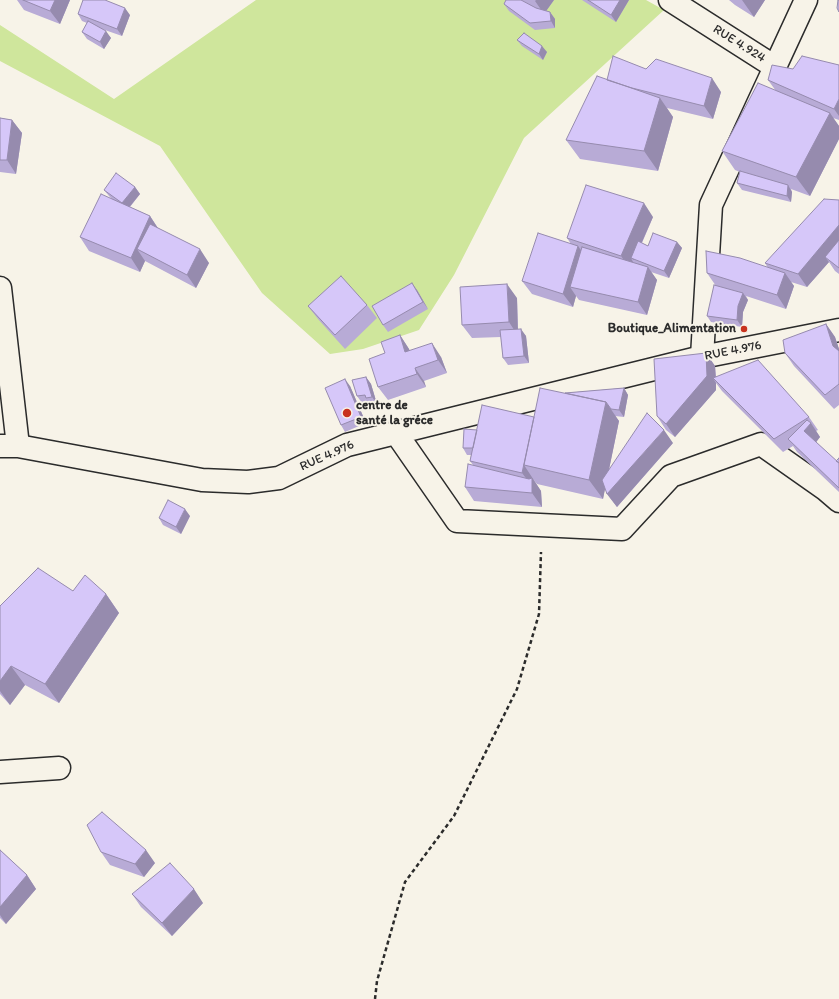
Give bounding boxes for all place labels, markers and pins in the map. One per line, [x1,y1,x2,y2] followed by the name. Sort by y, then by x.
[608,321,736,337] place label: Boutique_Alimentation
[739,324,749,334] marker: Boutique_Alimentation
[356,398,433,429] place label: centre de santé la gréce
[341,407,353,419] marker: centre de santé la gréce

